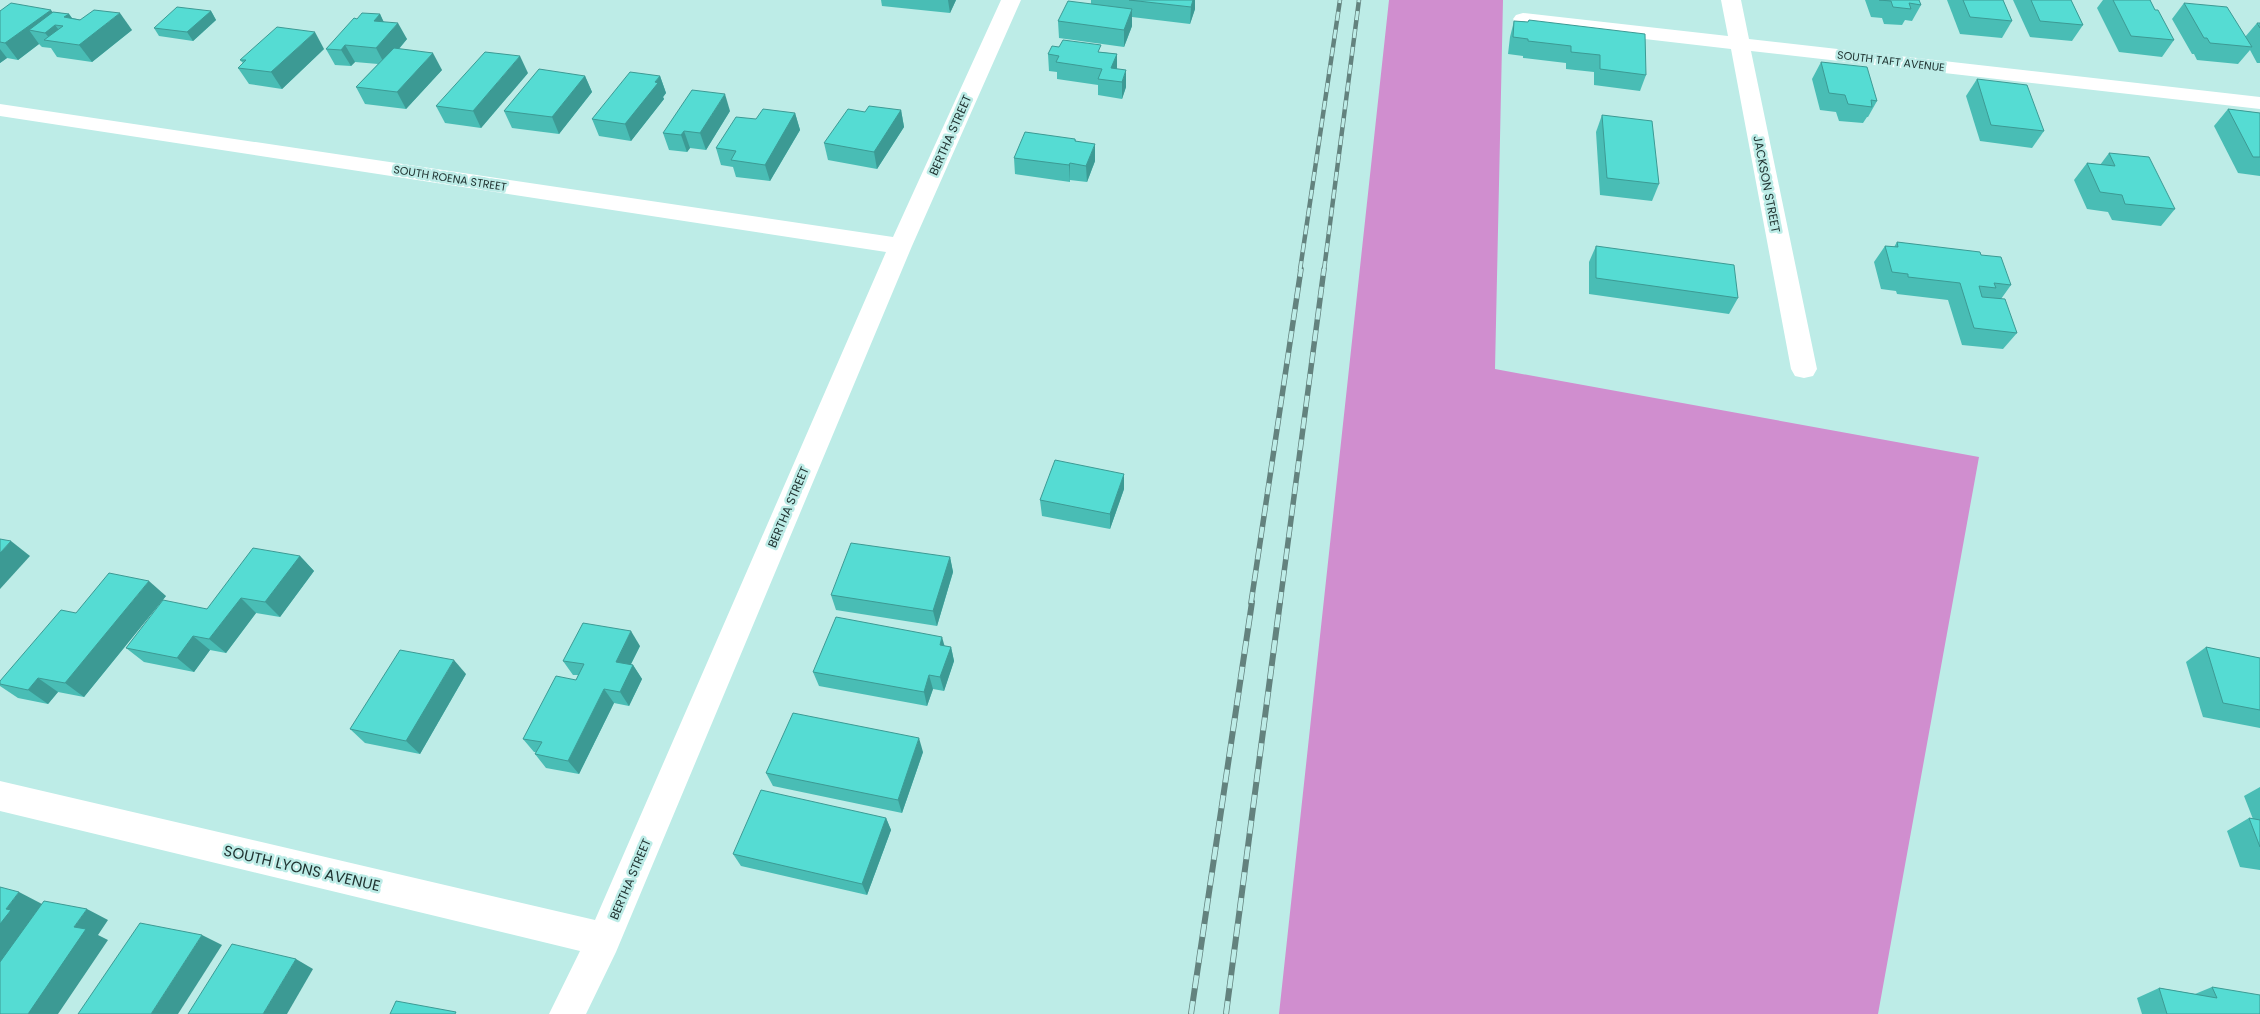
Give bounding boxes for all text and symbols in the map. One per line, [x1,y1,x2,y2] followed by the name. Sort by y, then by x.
[1836,46,1946,76] street label: SOUTH TAFT AVENUE
[925,92,976,178] street label: BERTHA STREET
[1749,134,1785,235] street label: JACKSON STREET
[392,161,508,195] street label: SOUTH ROENA STREET
[763,463,813,550] street label: BERTHA STREET
[605,835,655,922] street label: BERTHA STREET
[222,840,382,896] street label: SOUTH LYONS AVENUE

